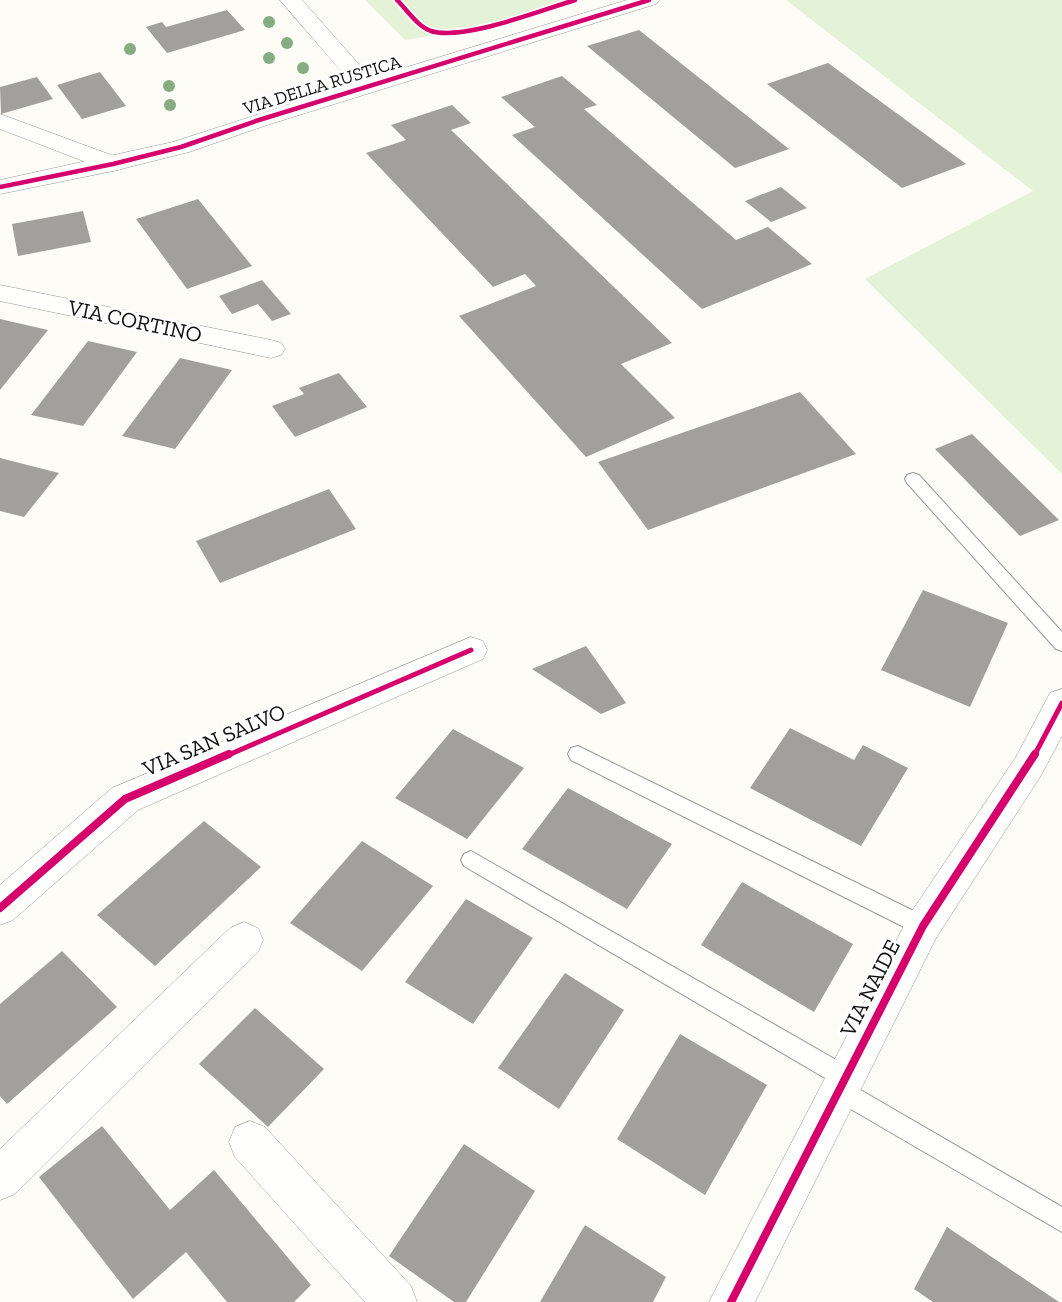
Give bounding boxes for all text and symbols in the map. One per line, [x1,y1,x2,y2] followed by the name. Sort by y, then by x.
[239,50,404,120] street label: VIA DELLA RUSTICA
[65,293,204,348] street label: VIA CORTINO
[138,698,289,783] street label: VIA SAN SALVO
[834,935,906,1042] street label: VIA NAIDE

